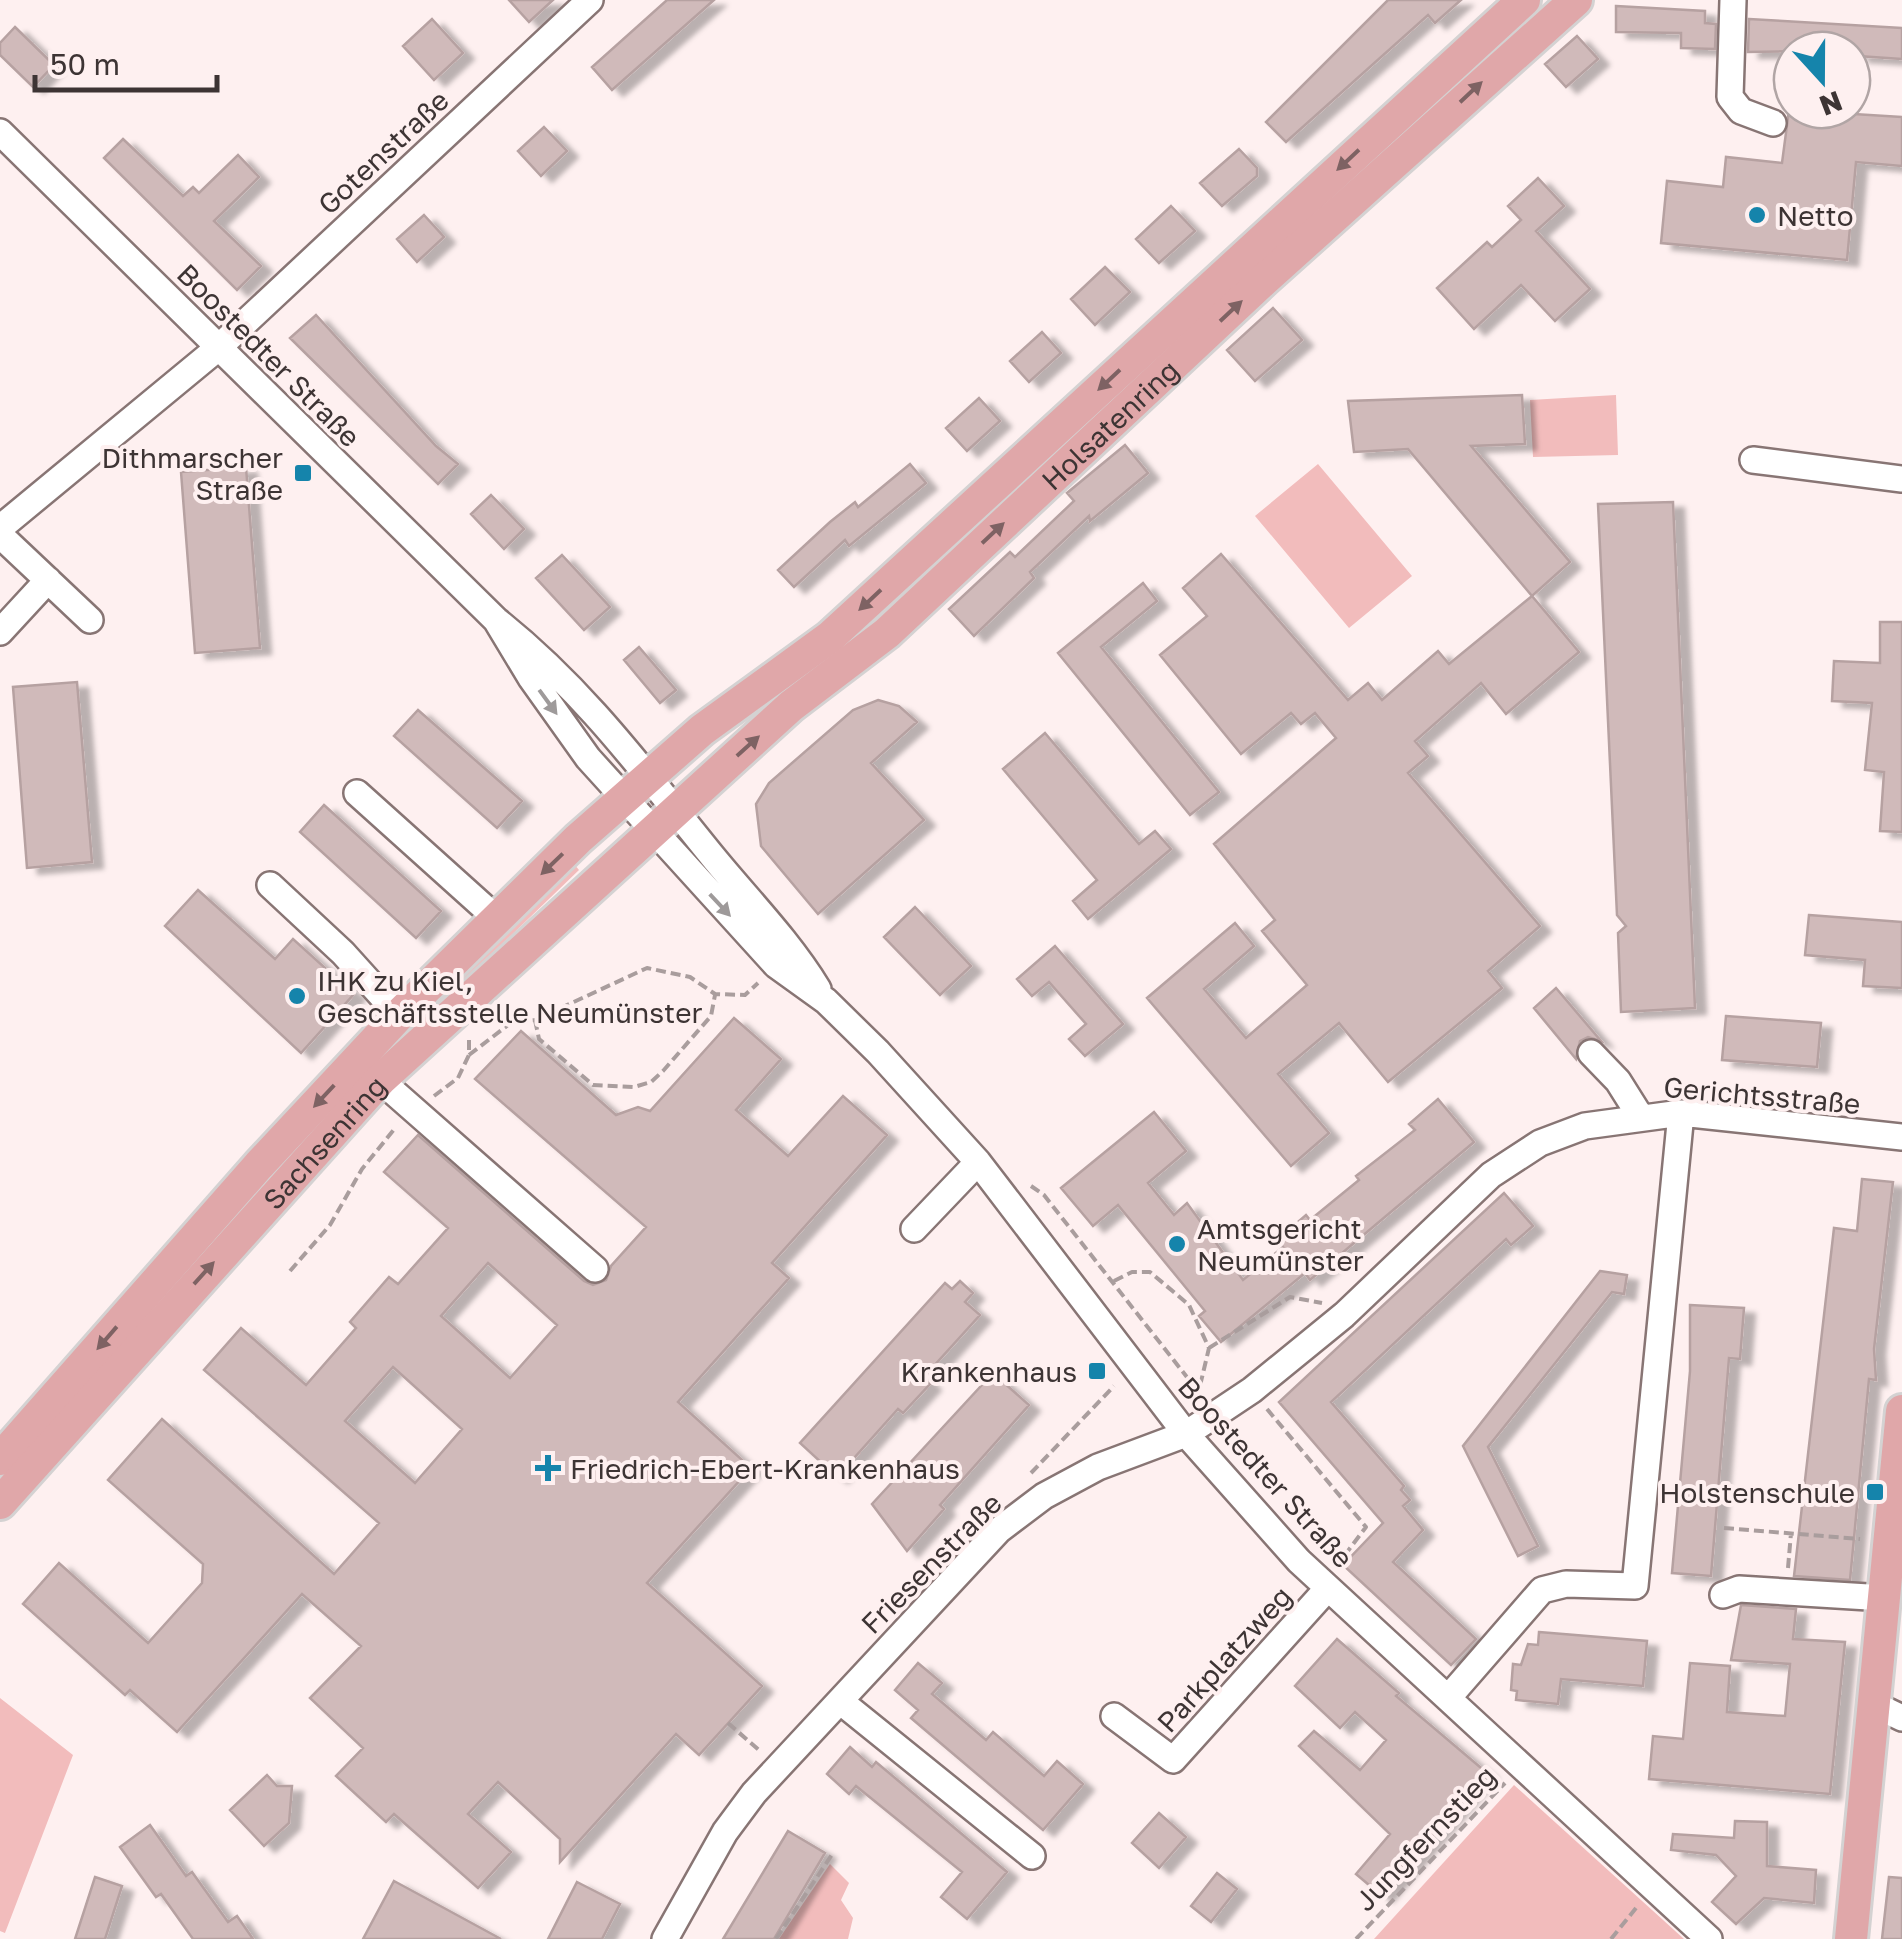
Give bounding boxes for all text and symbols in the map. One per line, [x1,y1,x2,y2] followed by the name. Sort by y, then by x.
[35,30,218,92] scale bar
[1772,30,1872,130] north arrow
[50,46,120,82] text: 50 m
[1458,81,1482,104] one-way arrow
[311,83,455,221] street label: Gotenstraße
[1815,85,1847,123] text: N
[1336,148,1360,171] one-way arrow
[1777,199,1853,232] place label: Netto
[1746,204,1768,226] marker: Netto
[171,257,367,453] street label: Boostedter Straße
[1218,300,1242,323] one-way arrow
[1035,353,1185,496] street label: Holsatenring
[1097,368,1121,391] one-way arrow
[101,441,283,506] place label: Dithmarscher Straße
[292,462,314,484] marker: Dithmarscher Straße
[981,522,1005,545] one-way arrow
[858,588,882,611] one-way arrow
[538,689,557,715] one-way arrow
[735,735,760,757] one-way arrow
[540,852,564,875] one-way arrow
[708,893,731,917] one-way arrow
[317,964,703,1029] place label: IHK zu Kiel, Geschäftsstelle Neumünster
[286,985,308,1007] marker: IHK zu Kiel, Geschäftsstelle Neumünster
[256,1069,392,1216] street label: Sachsenring
[1662,1070,1862,1120] street label: Gerichtsstraße
[313,1084,336,1108] one-way arrow
[1197,1212,1364,1277] place label: Amtsgericht Neumünster
[1166,1233,1188,1255] marker: Amtsgericht Neumünster
[192,1261,214,1286] one-way arrow
[96,1325,118,1350] one-way arrow
[900,1355,1077,1388] place label: Krankenhaus
[1086,1360,1108,1382] marker: Krankenhaus
[1172,1370,1360,1574] street label: Boostedter Straße
[570,1452,960,1485] place label: Friedrich-Ebert-Krankenhaus
[535,1455,561,1481] marker: Friedrich-Ebert-Krankenhaus
[1659,1476,1855,1509] place label: Holstenschule
[1864,1481,1886,1503] marker: Holstenschule
[854,1486,1008,1640] street label: Friesenstraße
[1150,1579,1298,1739] street label: Parkplatzweg
[1348,1759,1502,1917] street label: Jungfernstieg

